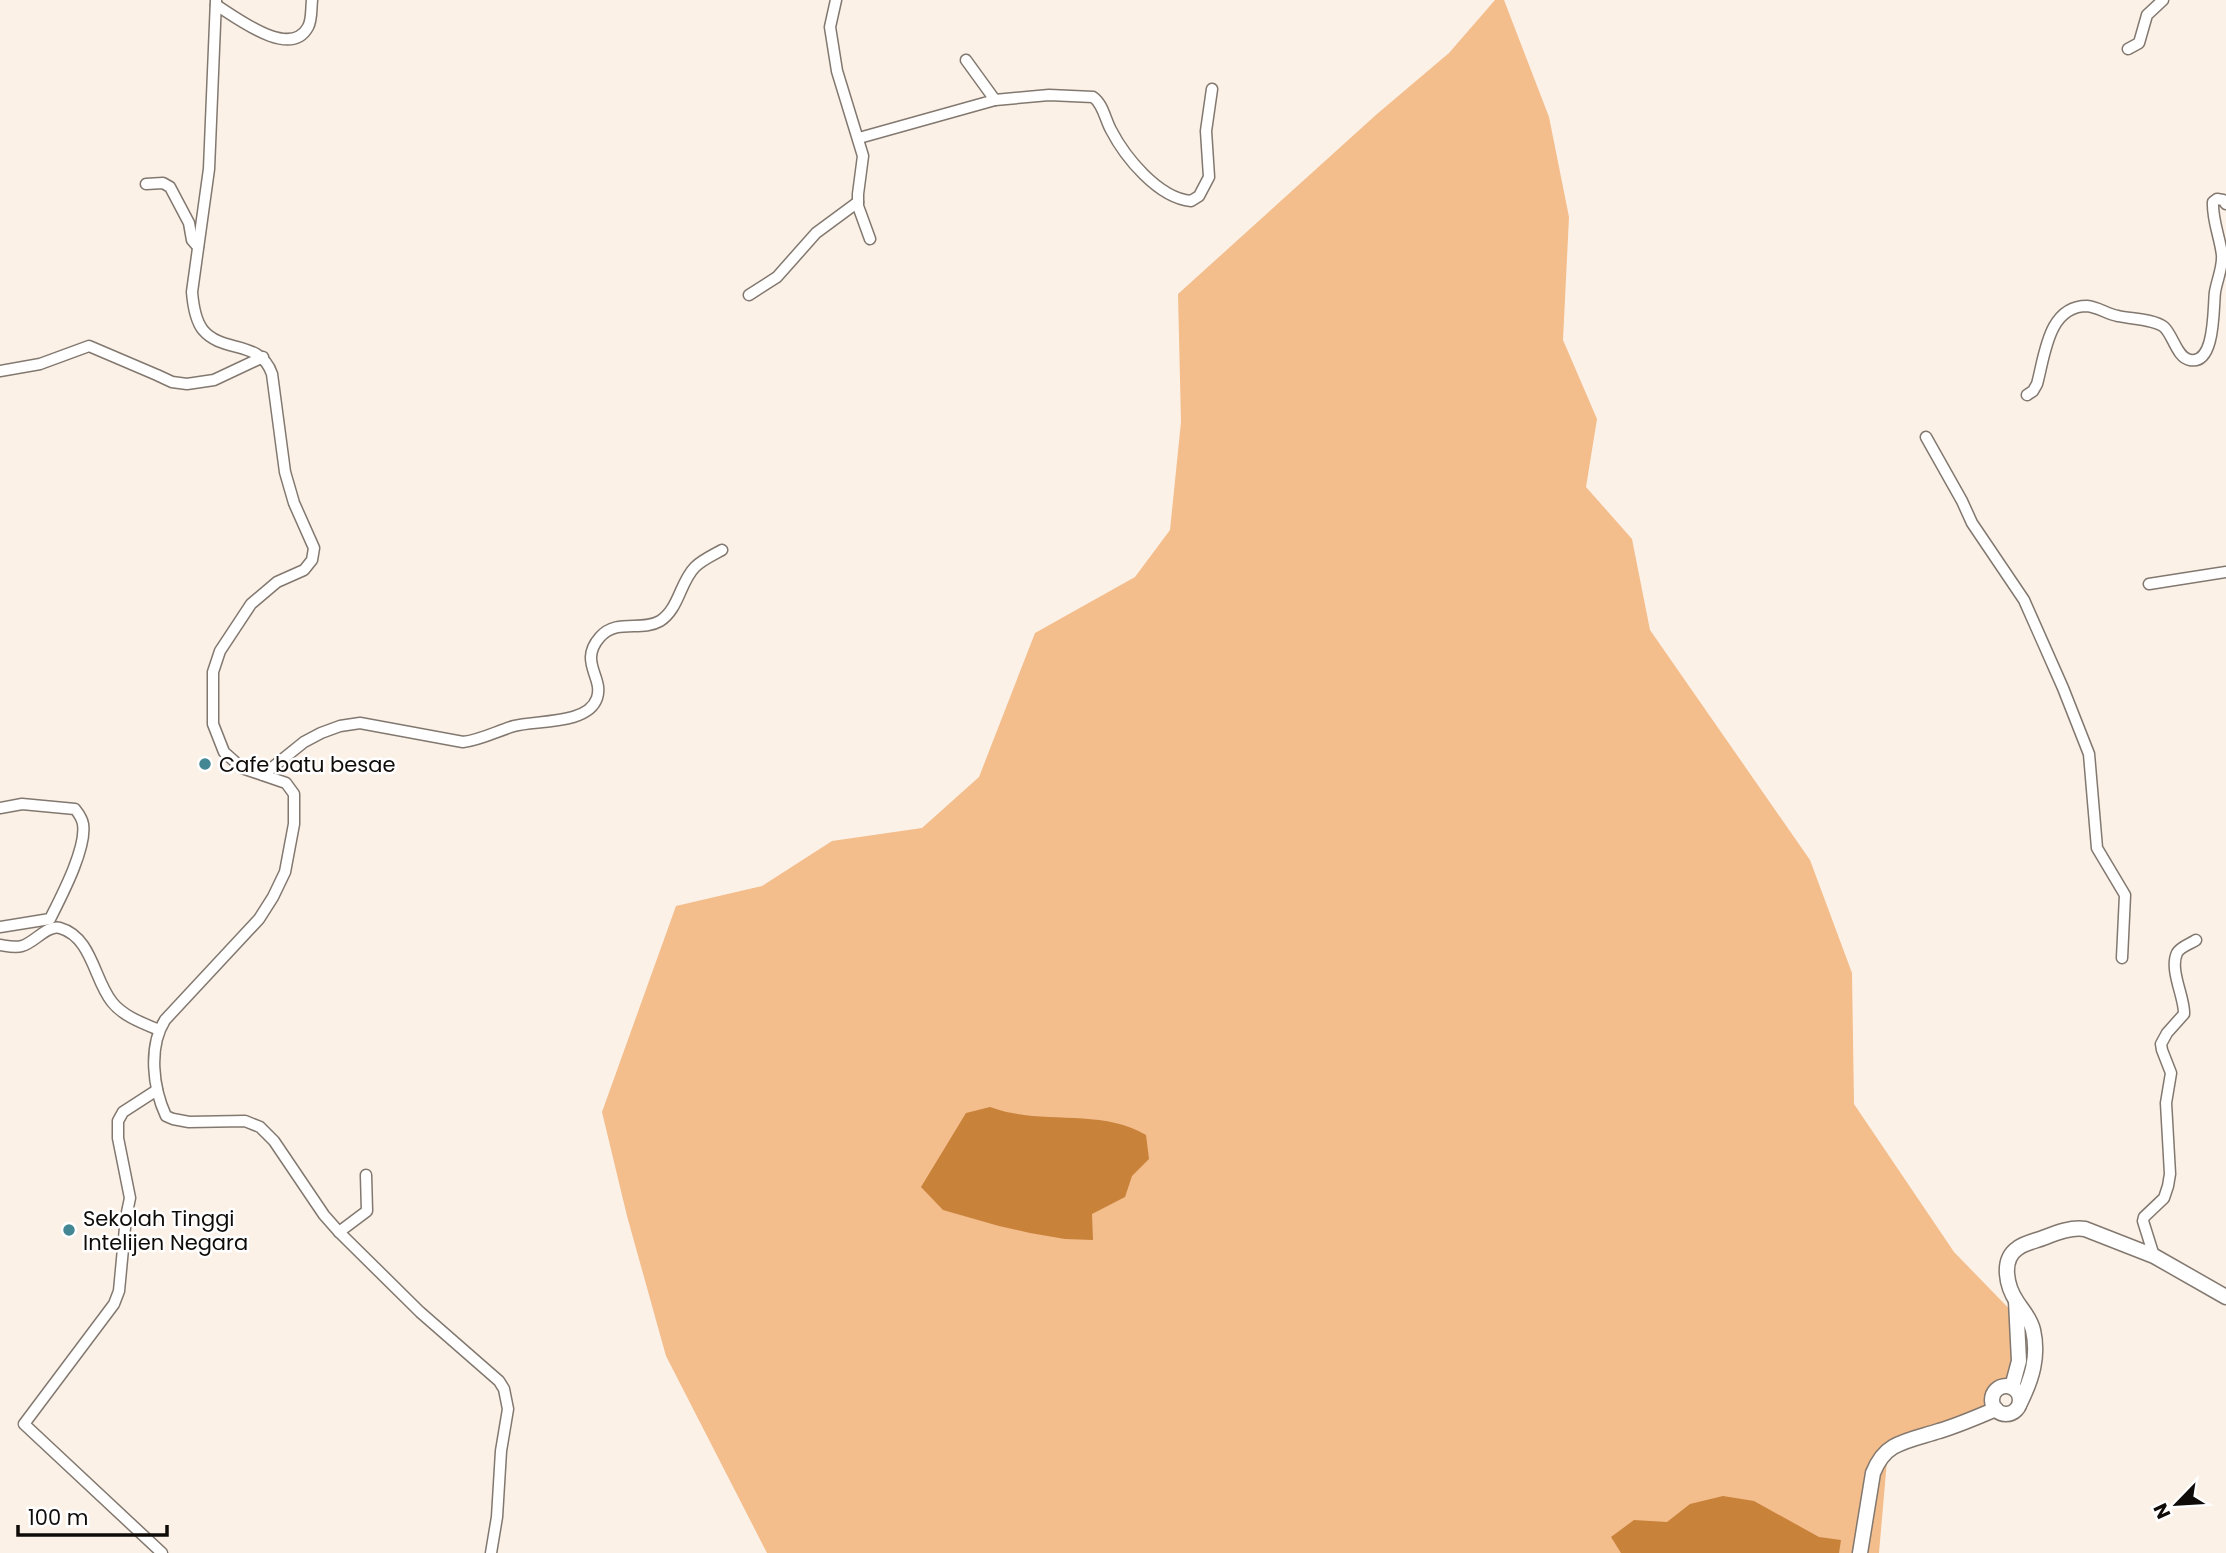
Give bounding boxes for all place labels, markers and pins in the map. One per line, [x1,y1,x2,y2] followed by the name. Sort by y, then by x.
[219,750,395,779] place label: Cafe batu besae
[197,756,213,772] marker: Cafe batu besae
[83,1204,248,1257] place label: Sekolah Tinggi Intelijen Negara
[61,1222,77,1238] marker: Sekolah Tinggi Intelijen Negara

